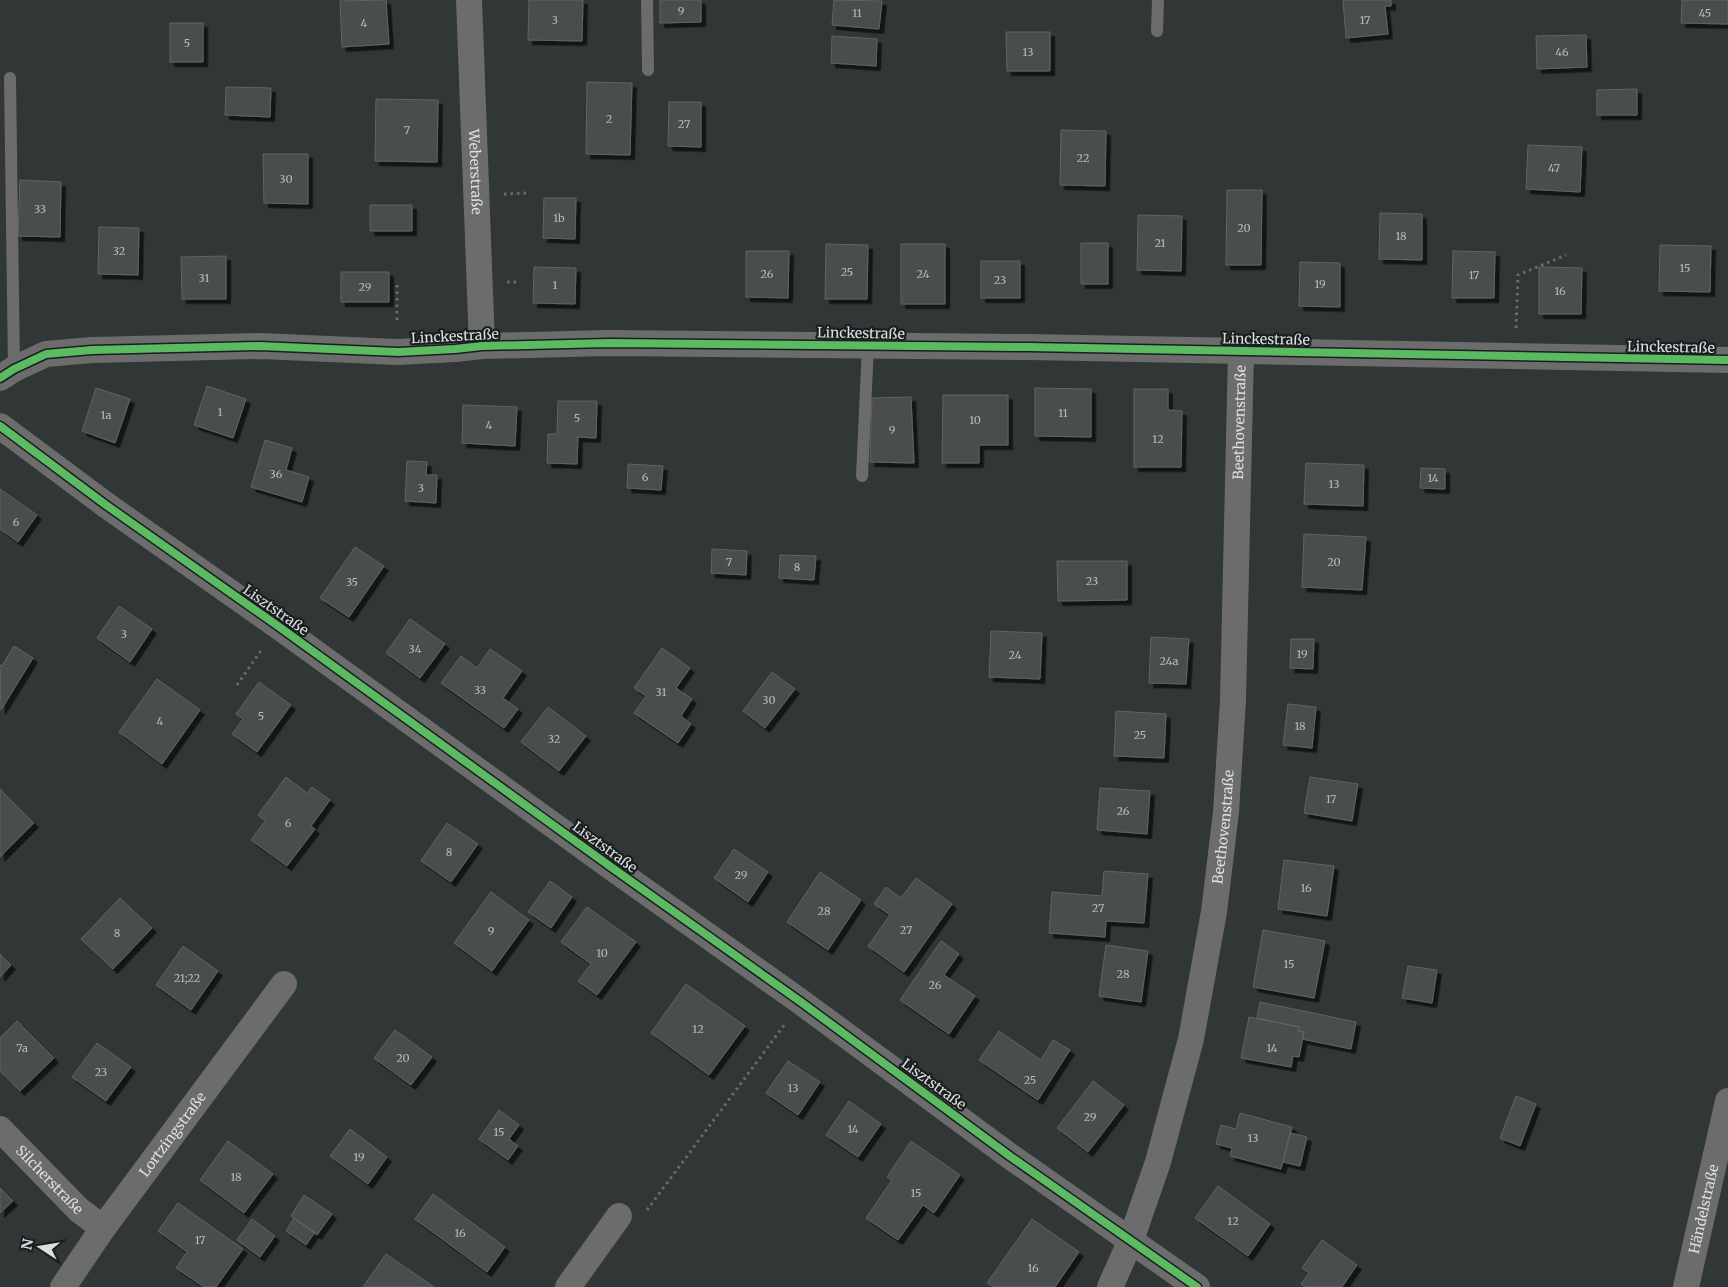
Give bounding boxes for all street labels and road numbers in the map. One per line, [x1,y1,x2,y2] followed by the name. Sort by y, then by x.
[465,128,486,215] street label: Weberstraße
[817,323,905,343] street label: Linckestraße
[411,325,499,347] street label: Linckestraße
[1222,329,1310,349] street label: Linckestraße
[1627,337,1715,357] street label: Linckestraße
[1229,365,1250,480] street label: Beethovenstraße
[240,581,312,639] street label: Lisztstraße
[1208,769,1238,885] street label: Beethovenstraße
[569,817,641,877] street label: Lisztstraße
[898,1054,970,1114] street label: Lisztstraße
[135,1088,210,1180] street label: Lortzingstraße
[12,1142,87,1218] street label: Silcherstraße
[1685,1163,1722,1255] street label: Händelstraße

